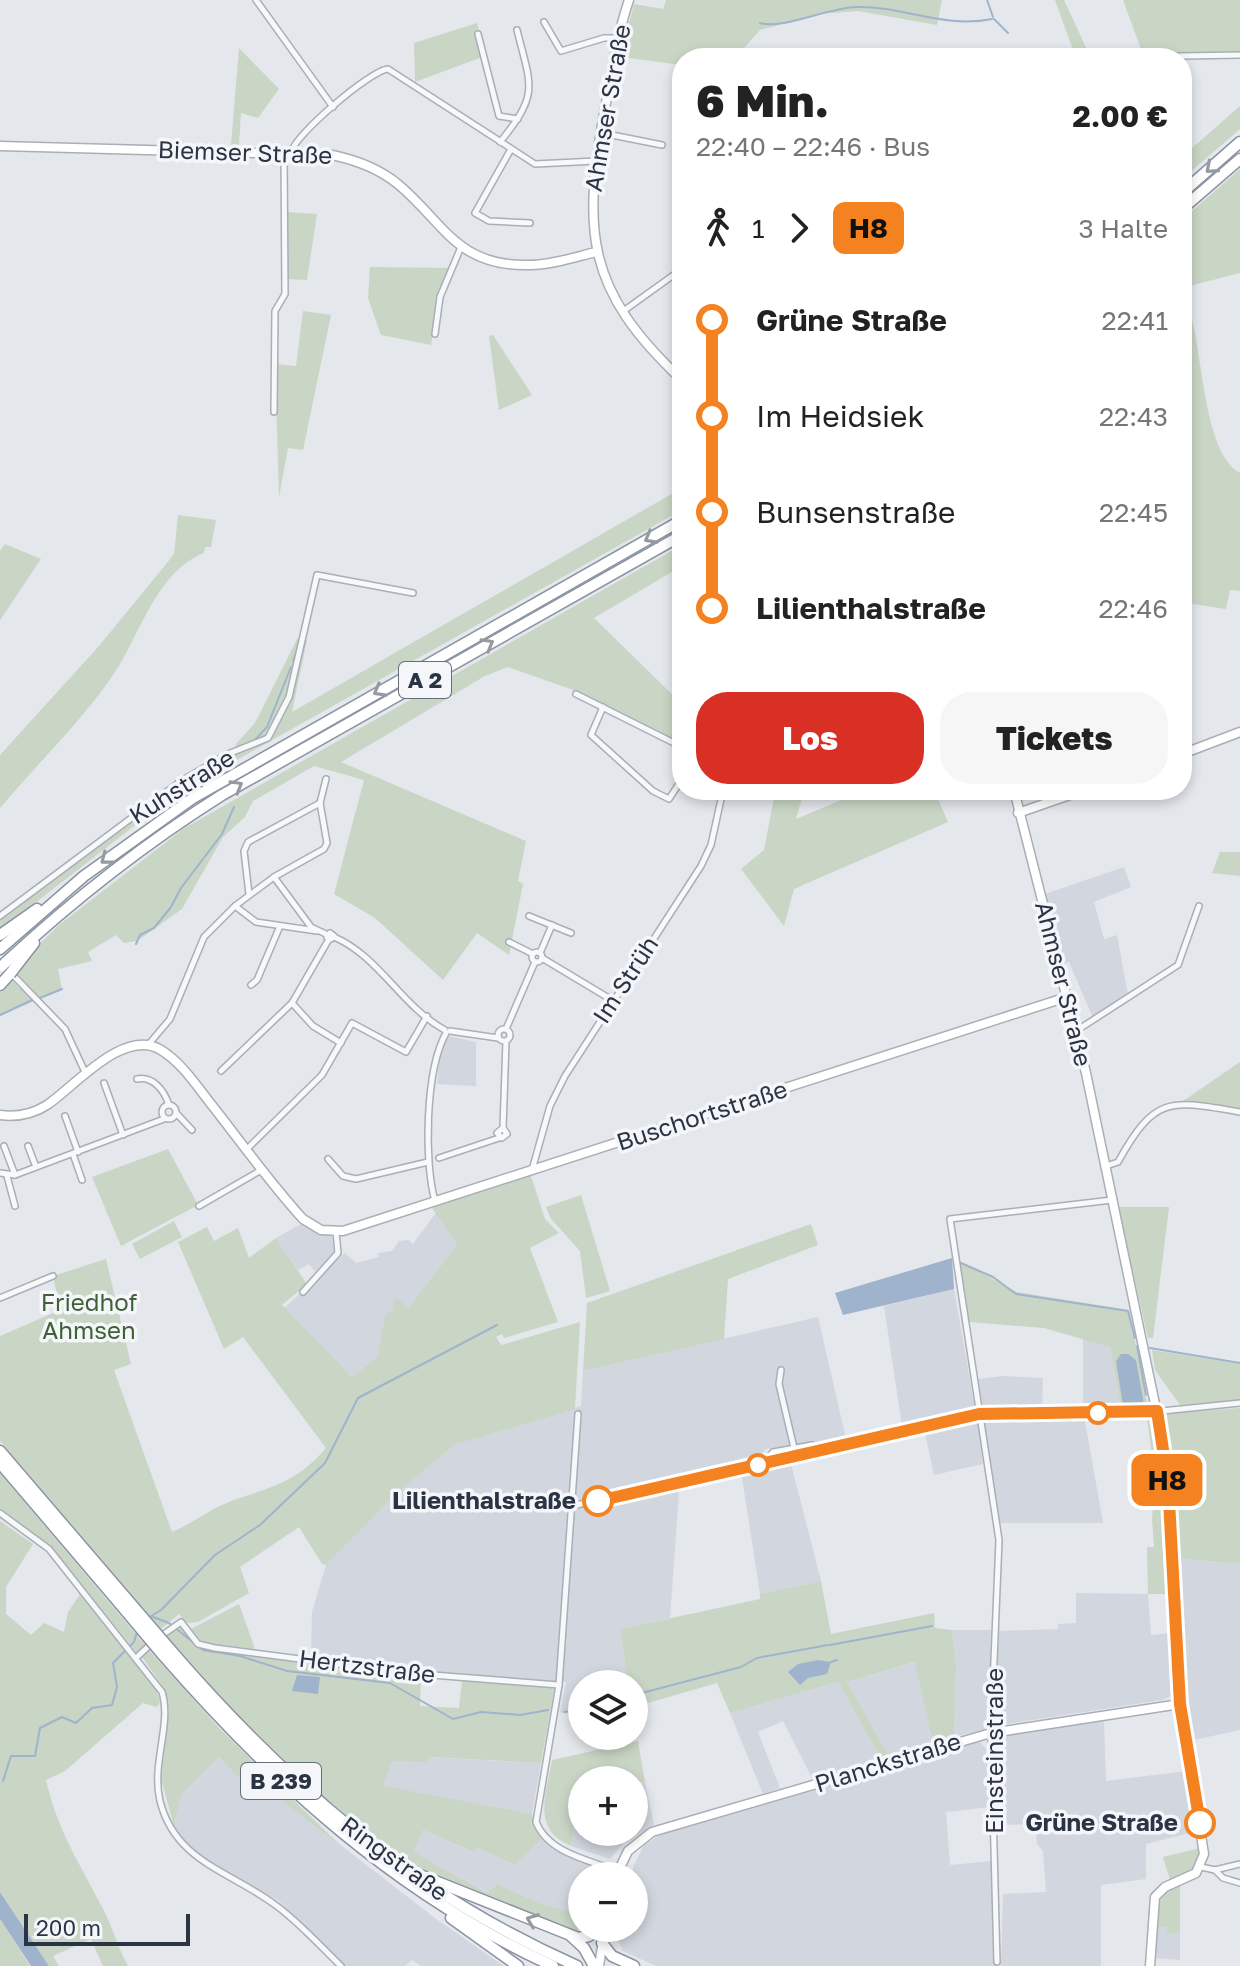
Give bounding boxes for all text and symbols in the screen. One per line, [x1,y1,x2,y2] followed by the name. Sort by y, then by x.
[578,22,635,194] street label: Ahmser Straße
[696,74,829,127] text: 6 Min.
[1072,98,1168,134] text: 2.00 €
[696,131,930,162] text: 22:40 – 22:46 · Bus
[157,134,333,169] street label: Biemser Straße
[1206,158,1221,173] one-way arrow
[696,206,740,250] icon: walk
[777,206,821,250] icon: forward
[849,211,888,244] text: H8
[752,213,765,244] text: 1
[1079,213,1168,244] text: 3 Halte
[756,302,947,338] text: Grüne Straße
[1102,305,1168,336] text: 22:41
[756,398,924,434] text: Im Heidsiek
[1099,401,1168,432] text: 22:43
[756,494,956,530] text: Bunsenstraße
[1099,497,1168,528] text: 22:45
[644,528,659,544] one-way arrow
[756,590,986,626] text: Lilienthalstraße
[1098,593,1168,624] text: 22:46
[479,638,493,654] one-way arrow
[399,662,451,698] road number: A 2
[373,681,388,697] one-way arrow
[696,692,924,784] button: Los
[940,692,1168,784] button: Tickets
[123,742,239,829] street label: Kuhstraße
[228,780,243,796] one-way arrow
[101,849,115,864] one-way arrow
[1030,898,1099,1069] street label: Ahmser Straße
[586,930,664,1028] street label: Im Strüh
[612,1073,791,1156] street label: Buschortstraße
[41,1287,137,1344] park label: Friedhof Ahmsen
[1087,1402,1109,1424] unlabelled marker
[747,1454,769,1476] unlabelled marker
[1131,1454,1203,1506] line badge: H8
[1147,1463,1187,1496] text: H8
[392,1485,576,1514] place label: Lilienthalstraße
[583,1486,613,1516] marker: Lilienthalstraße
[297,1643,437,1688] street label: Hertzstraße
[979,1668,1008,1834] street label: Einsteinstraße
[568,1670,648,1942] map controls
[568,1670,648,1750] button: layers
[811,1726,964,1798] street label: Planckstraße
[241,1763,321,1799] road number: B 239
[568,1766,648,1846] button: +
[1025,1807,1178,1836] place label: Grüne Straße
[1185,1808,1215,1838] marker: Grüne Straße
[336,1809,454,1906] street label: Ringstraße
[568,1862,648,1942] button: −
[24,1910,190,1946] scale bar
[526,1913,540,1930] one-way arrow
[36,1914,101,1941] text: 200 m

